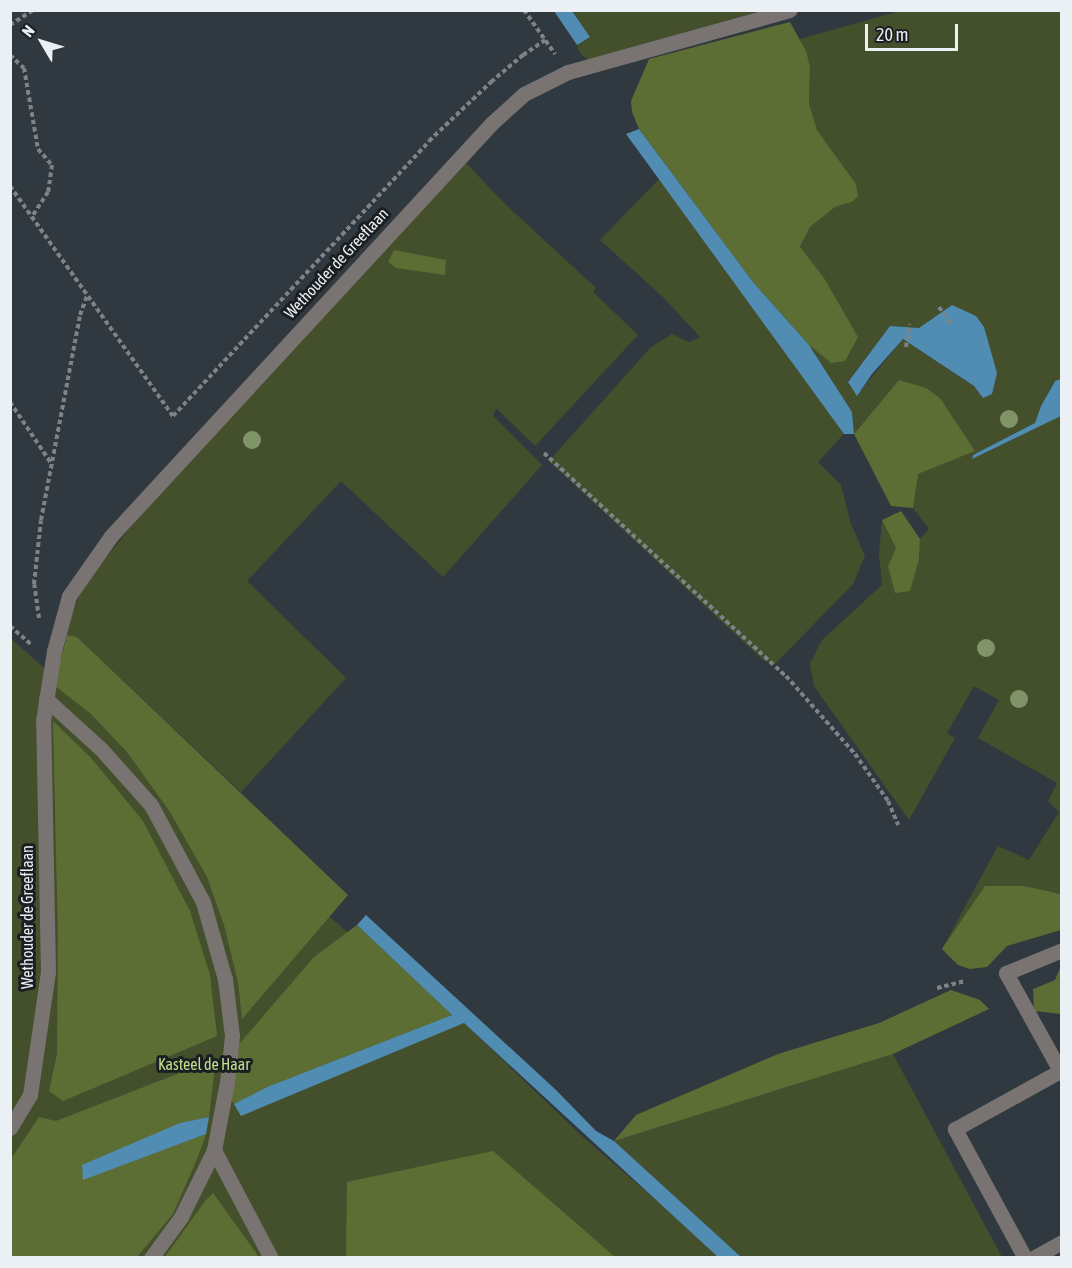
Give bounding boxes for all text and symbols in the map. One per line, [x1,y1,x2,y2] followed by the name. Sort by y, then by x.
[12,12,72,72] north arrow
[868,12,961,50] scale bar
[18,22,38,40] text: N
[876,24,908,45] text: 20 m
[280,204,392,322] street label: Wethouder de Greeflaan
[17,845,37,989] street label: Wethouder de Greeflaan
[158,1054,250,1074] park label: Kasteel de Haar

